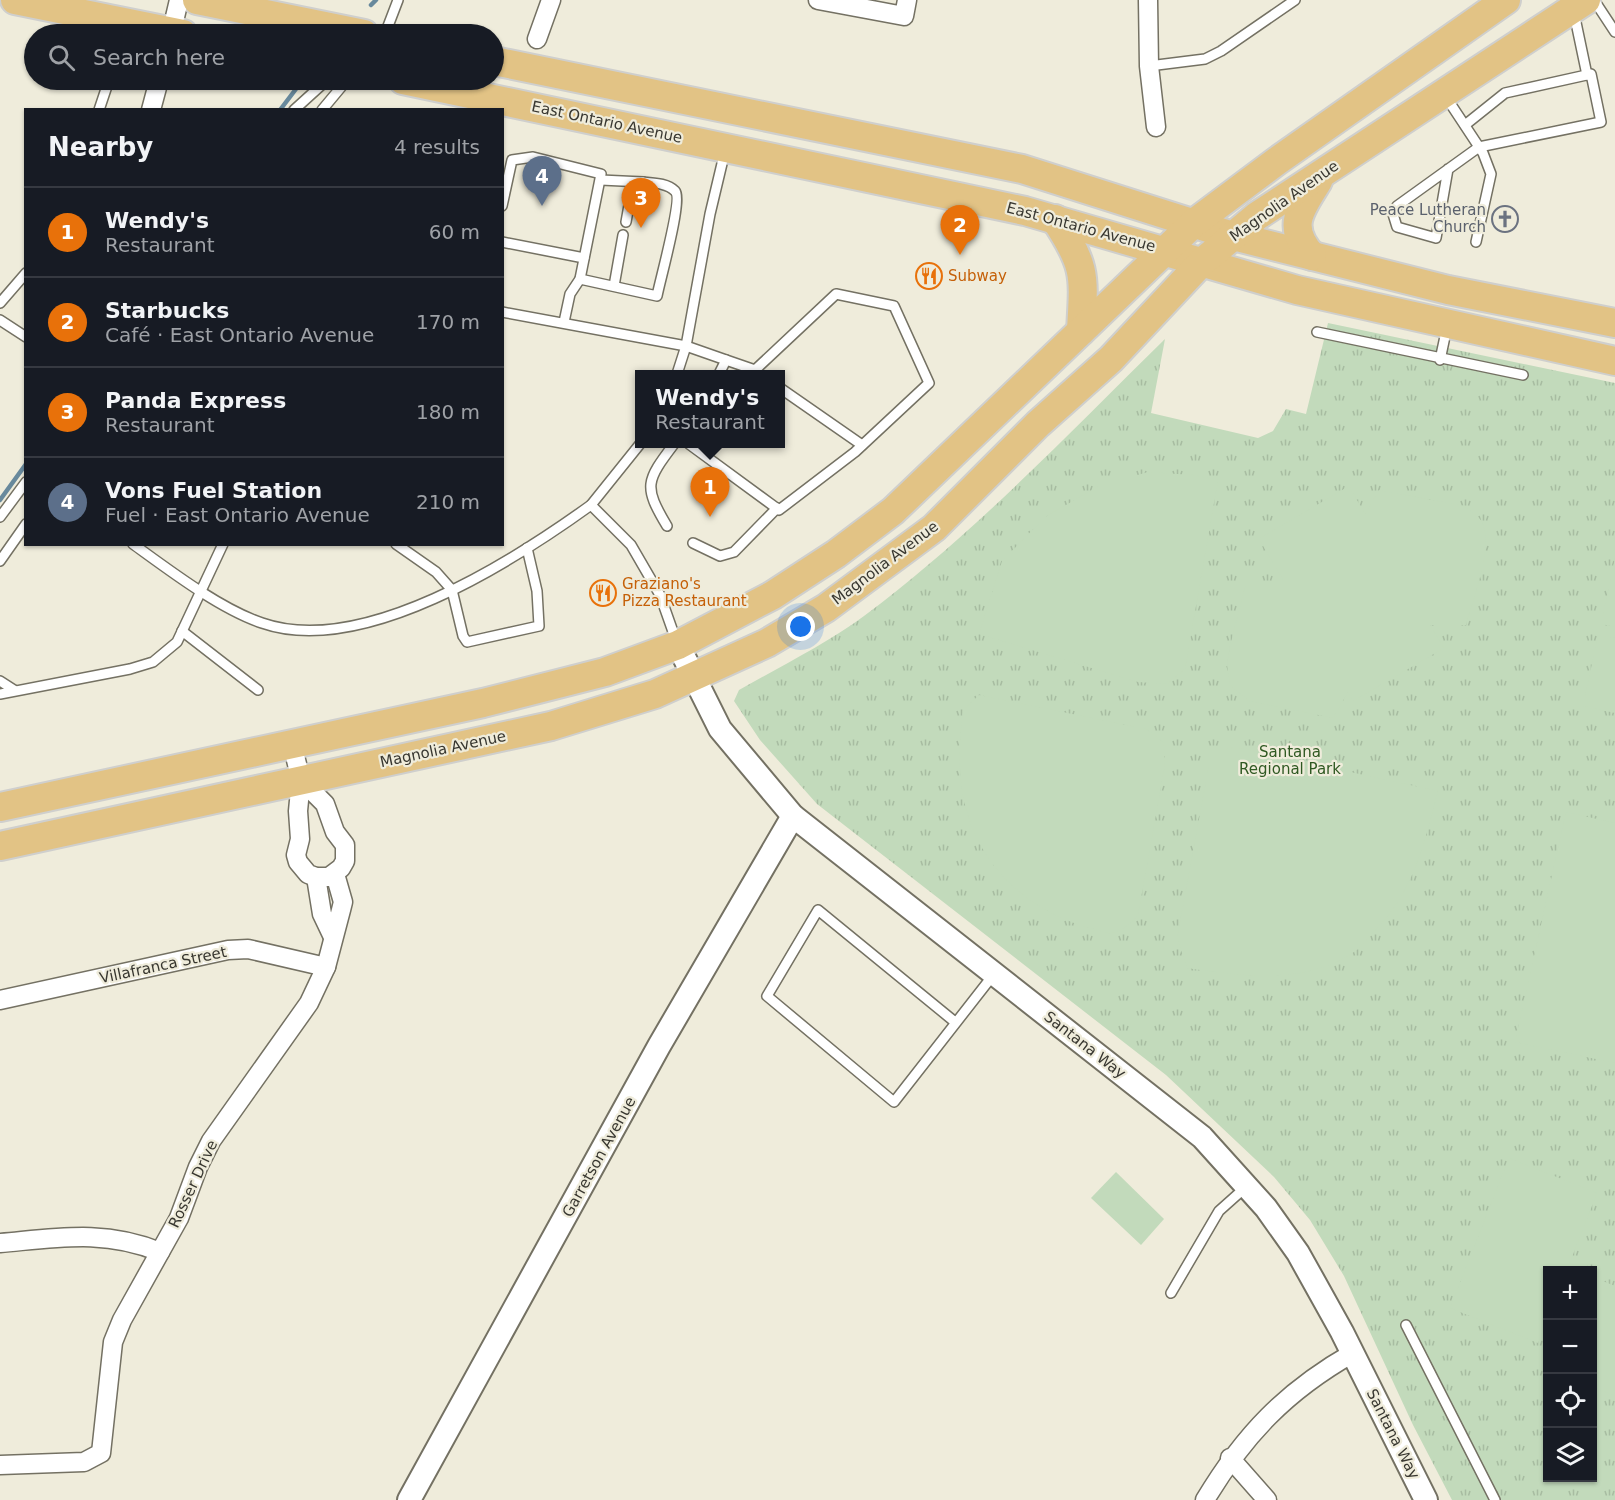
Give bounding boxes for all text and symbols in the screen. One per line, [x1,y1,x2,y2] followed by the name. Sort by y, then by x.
[24,24,504,90] search box
[45,41,78,74] icon: search
[93,45,225,70] text: Search here
[530,97,684,147] street label: East Ontario Avenue
[48,132,153,162] text: Nearby
[394,135,480,159] text: 4 results
[522,156,562,206] pin: 4
[1226,157,1342,245] street label: Magnolia Avenue
[622,178,660,228] pin: 3
[1005,198,1157,256] street label: East Ontario Avenue
[1370,201,1486,236] place label: Peace Lutheran Church
[1490,204,1520,234] church icon: Peace Lutheran Church
[940,206,980,255] pin: 2
[105,208,209,233] text: Wendy's
[61,220,74,244] text: 1
[429,220,480,244] text: 60 m
[105,233,215,257] text: Restaurant
[914,261,944,291] restaurant icon: Subway
[948,267,1007,285] place label: Subway
[105,298,229,323] text: Starbucks
[61,310,74,334] text: 2
[416,310,480,334] text: 170 m
[105,323,374,347] text: Café · East Ontario Avenue
[635,370,785,448] popup
[655,385,759,410] text: Wendy's
[105,388,286,413] text: Panda Express
[61,400,74,424] text: 3
[416,400,480,424] text: 180 m
[655,410,765,434] text: Restaurant
[105,413,215,437] text: Restaurant
[690,468,730,517] pin: 1
[105,478,322,503] text: Vons Fuel Station
[61,490,74,514] text: 4
[416,490,480,514] text: 210 m
[105,503,370,527] text: Fuel · East Ontario Avenue
[828,517,942,609] street label: Magnolia Avenue
[622,575,747,610] place label: Graziano's Pizza Restaurant
[588,578,618,608] restaurant icon: Graziano's Pizza Restaurant
[786,612,815,641] your location
[378,727,508,771] street label: Magnolia Avenue
[1239,743,1341,778] park label: Santana Regional Park
[98,943,228,987] street label: Villafranca Street
[1041,1008,1130,1083] street label: Santana Way
[558,1094,640,1220] street label: Garretson Avenue
[165,1137,221,1231] street label: Rosser Drive
[1543,1266,1597,1482] map controls
[1543,1266,1597,1320] button: +
[1543,1320,1597,1374] button: −
[1543,1374,1597,1428] button: locate
[1363,1386,1423,1482] street label: Santana Way
[1543,1428,1597,1482] button: layers

